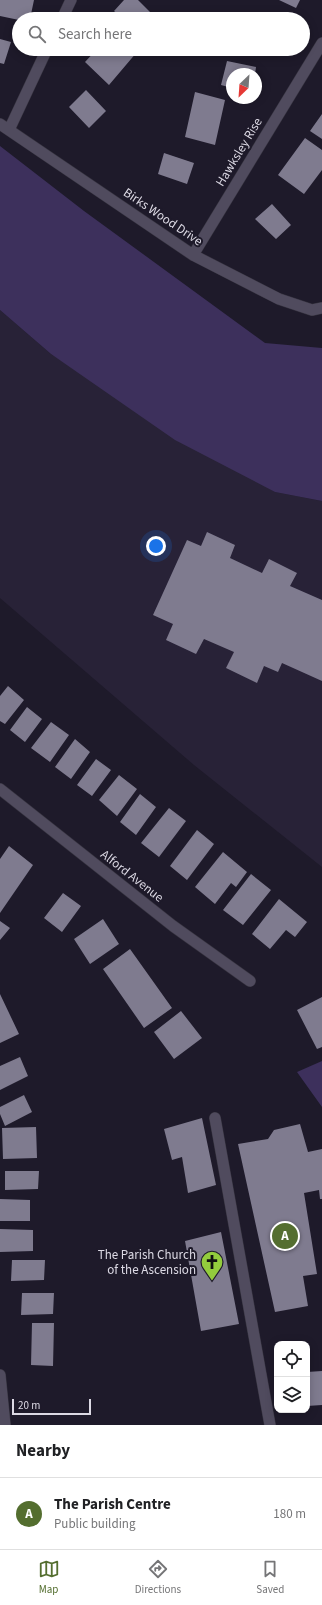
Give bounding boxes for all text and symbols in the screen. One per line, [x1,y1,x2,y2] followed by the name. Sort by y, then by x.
[12,12,310,56] search box
[26,23,48,45] icon: search
[58,24,132,45] text: Search here
[226,68,262,104] north arrow
[211,114,267,190] street label: Hawksley Rise
[120,184,206,250] street label: Birks Wood Drive
[146,536,166,556] your location
[97,846,167,906] street label: Alford Avenue
[272,1221,298,1251] pin: A
[98,1246,196,1279] place label: The Parish Church of the Ascension
[199,1249,225,1282] church icon: The Parish Church of the Ascension
[274,1341,310,1413] map controls
[274,1341,310,1377] button: locate
[274,1377,310,1413] button: layers
[12,1397,91,1416] scale bar
[18,1398,40,1413] text: 20 m
[16,1439,70,1463] text: Nearby
[54,1494,171,1515] text: The Parish Centre
[25,1505,33,1523] text: A
[273,1505,306,1523] text: 180 m
[54,1515,136,1533] text: Public building
[38,1558,60,1597] tab: Map
[135,1558,181,1597] tab: Directions
[256,1558,284,1597] tab: Saved

